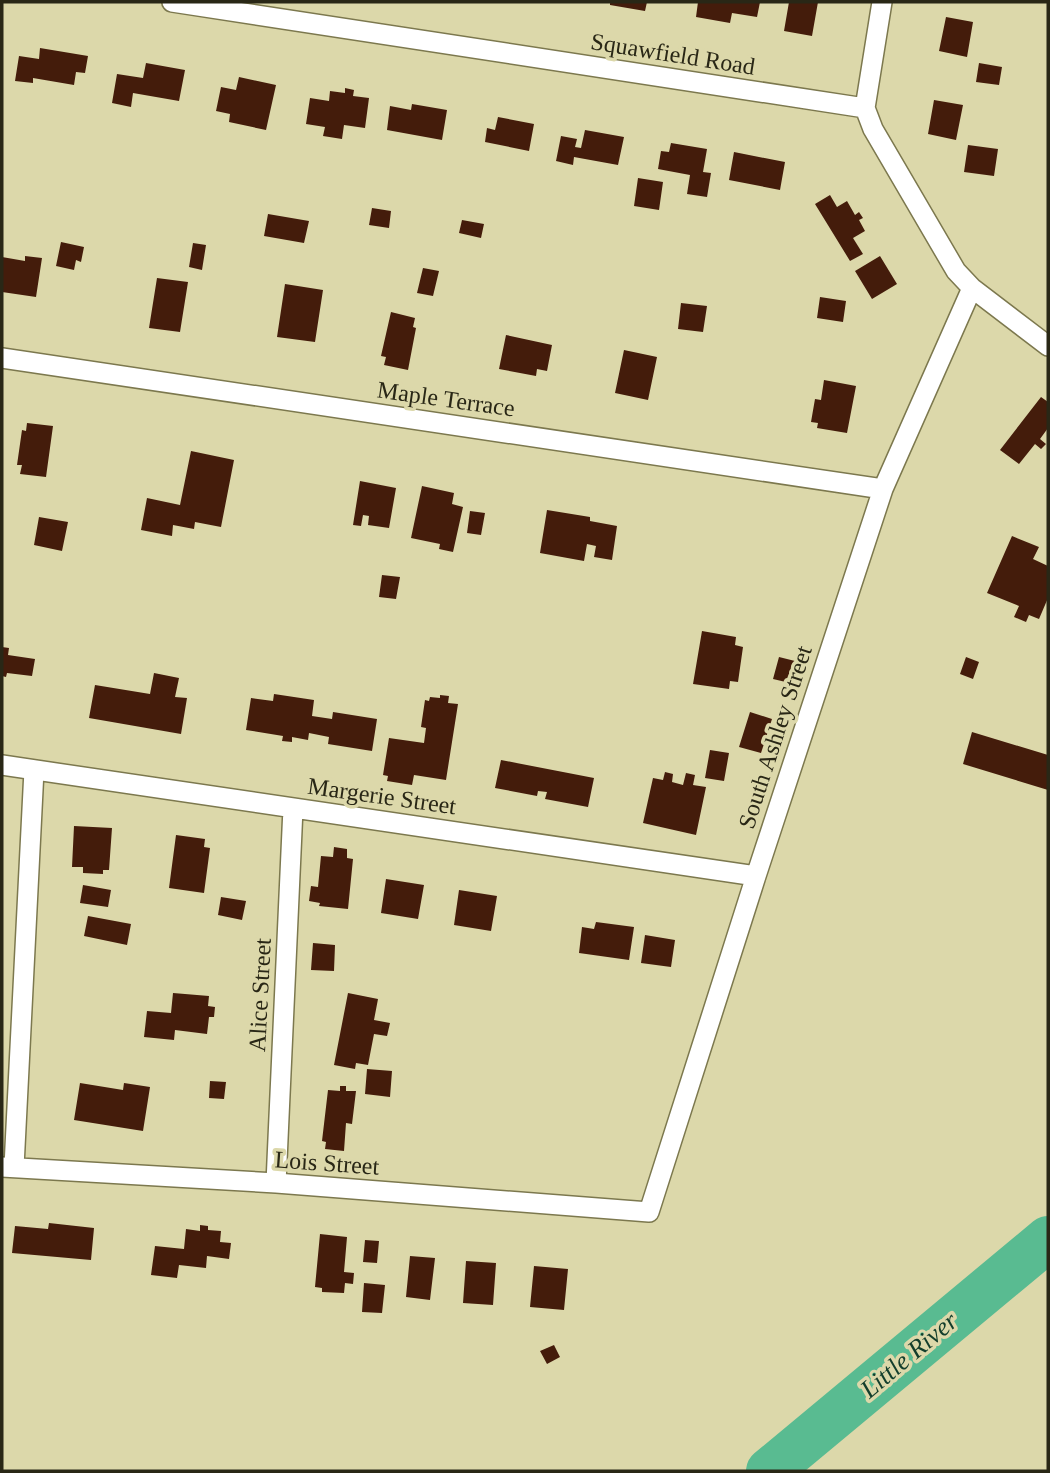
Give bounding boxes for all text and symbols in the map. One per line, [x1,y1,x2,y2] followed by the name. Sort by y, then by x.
[589,28,757,80] street label: Squawfield Road
[376,376,516,422] street label: Maple Terrace
[733,642,817,832] street label: South Ashley Street
[306,773,458,819] street label: Margerie Street
[244,937,276,1053] street label: Alice Street
[274,1146,380,1180] street label: Lois Street
[854,1305,964,1405] water label: Little River

